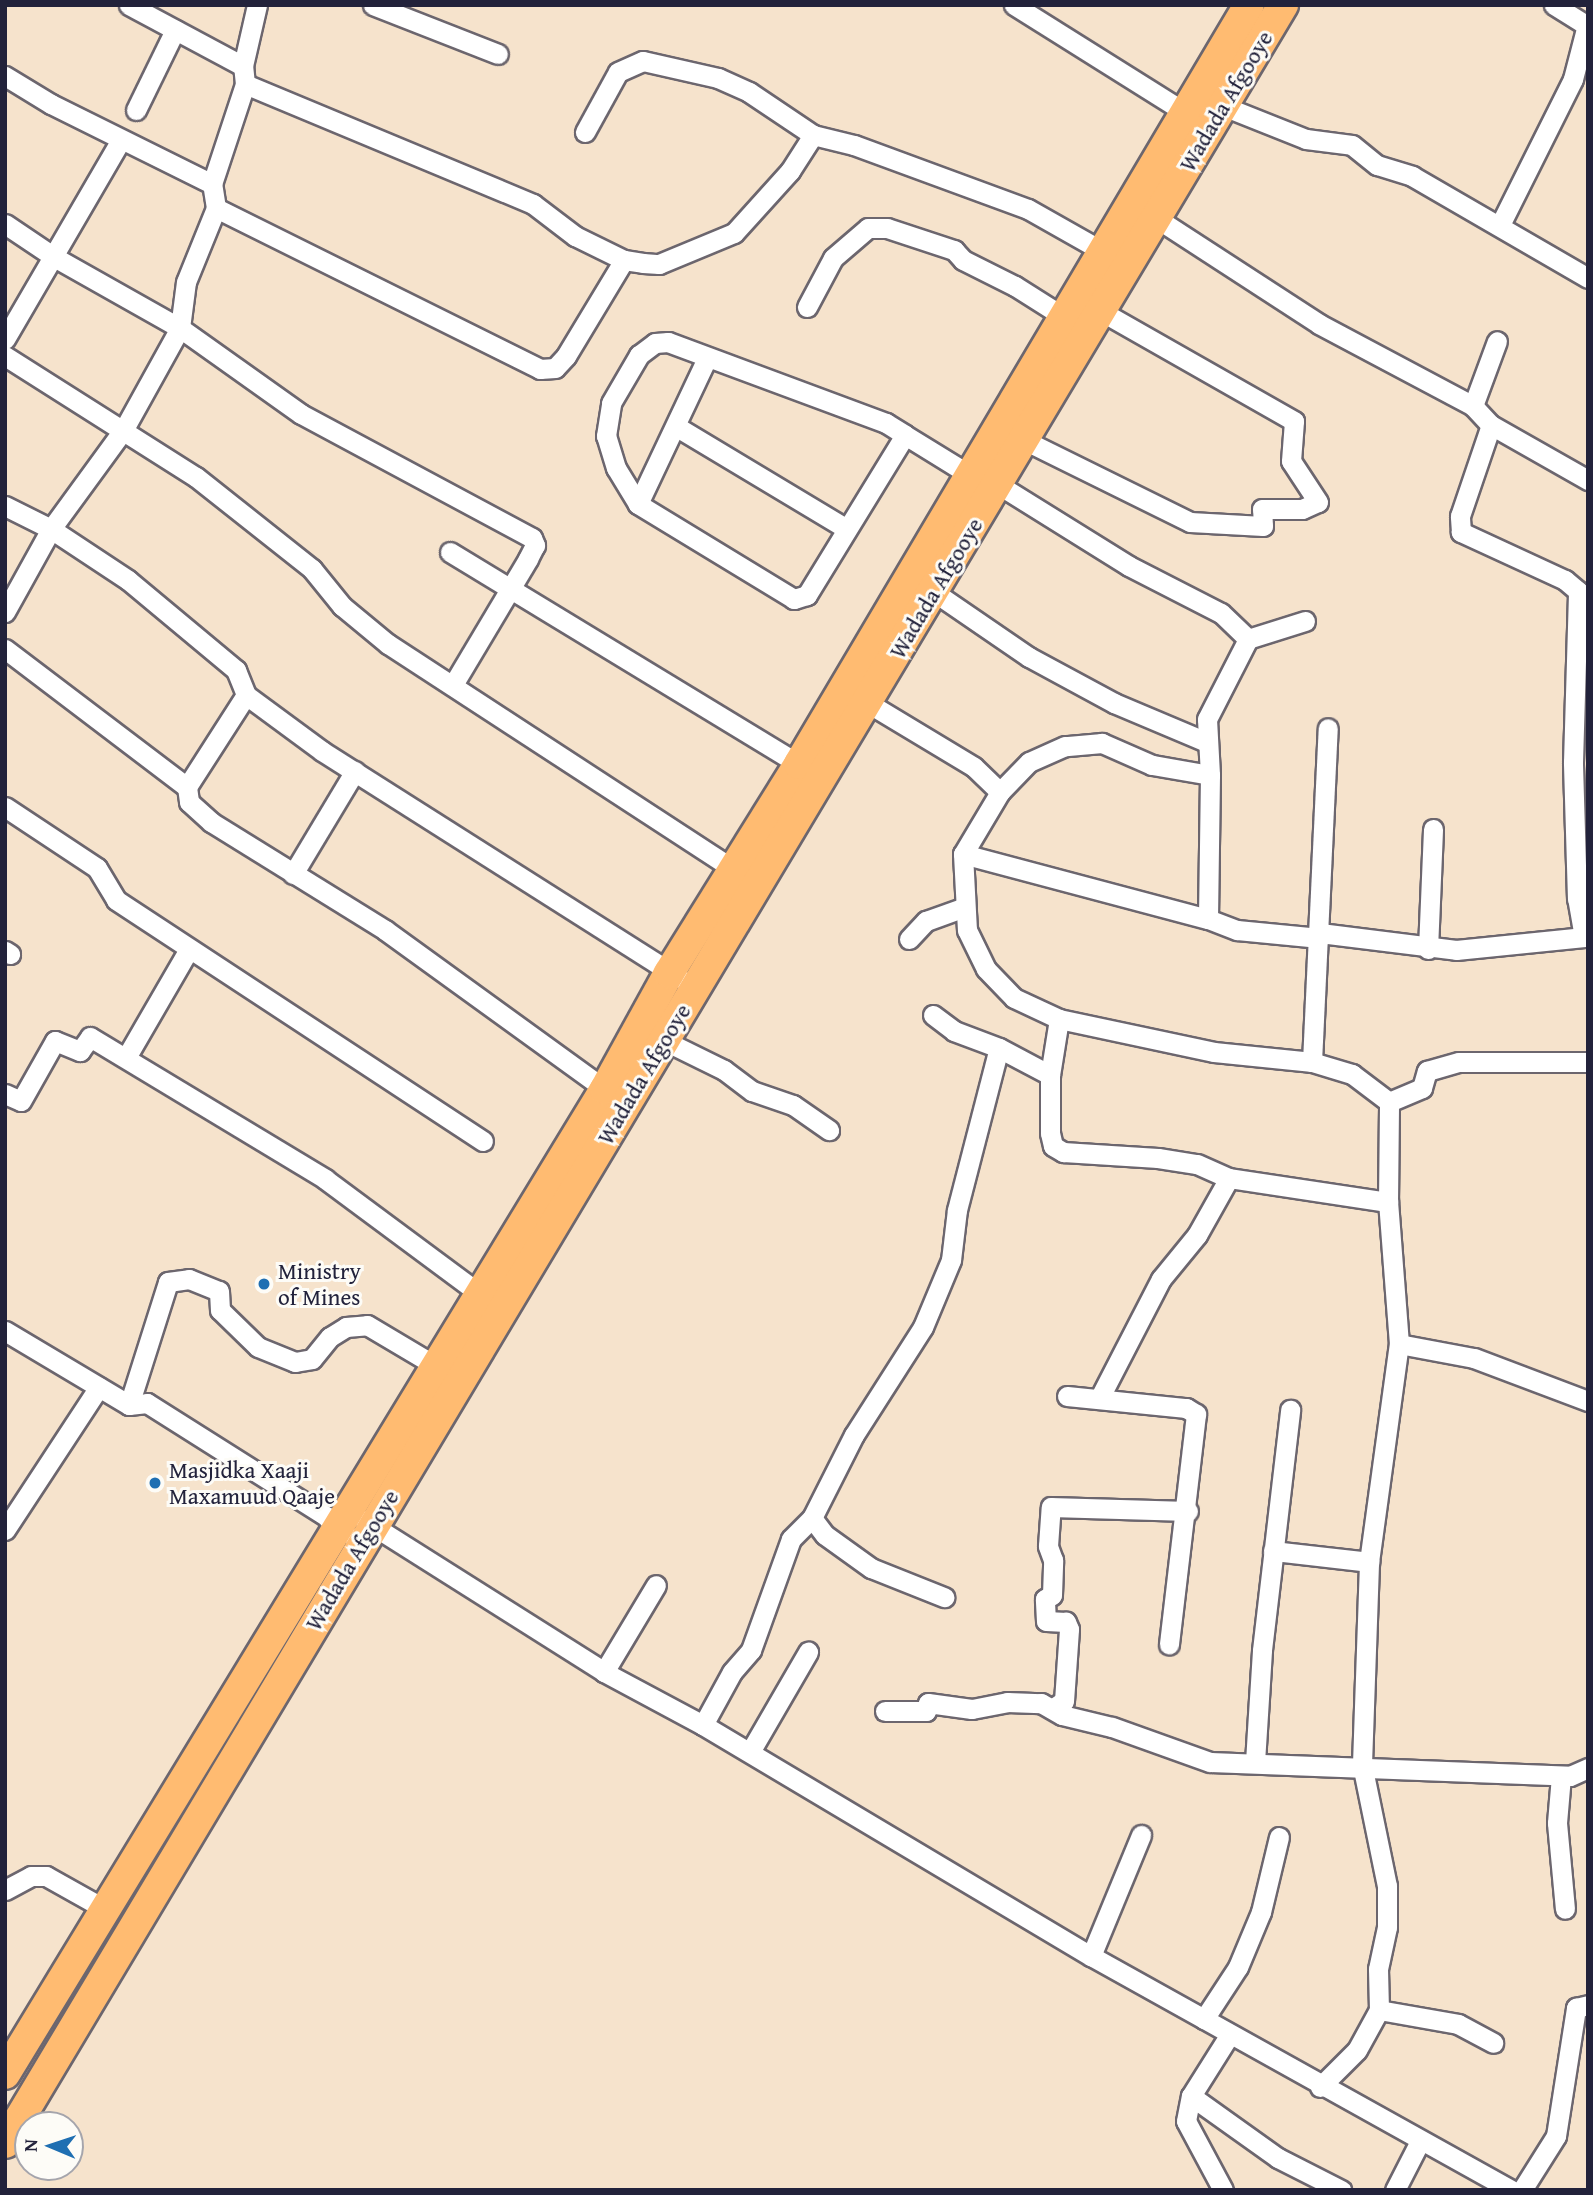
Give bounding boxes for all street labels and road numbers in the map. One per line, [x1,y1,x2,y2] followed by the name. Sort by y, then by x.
[1173,26,1279,176] street label: Wadada Afgooye
[883,513,989,663] street label: Wadada Afgooye
[591,999,697,1149] street label: Wadada Afgooye
[299,1485,405,1635] street label: Wadada Afgooye

